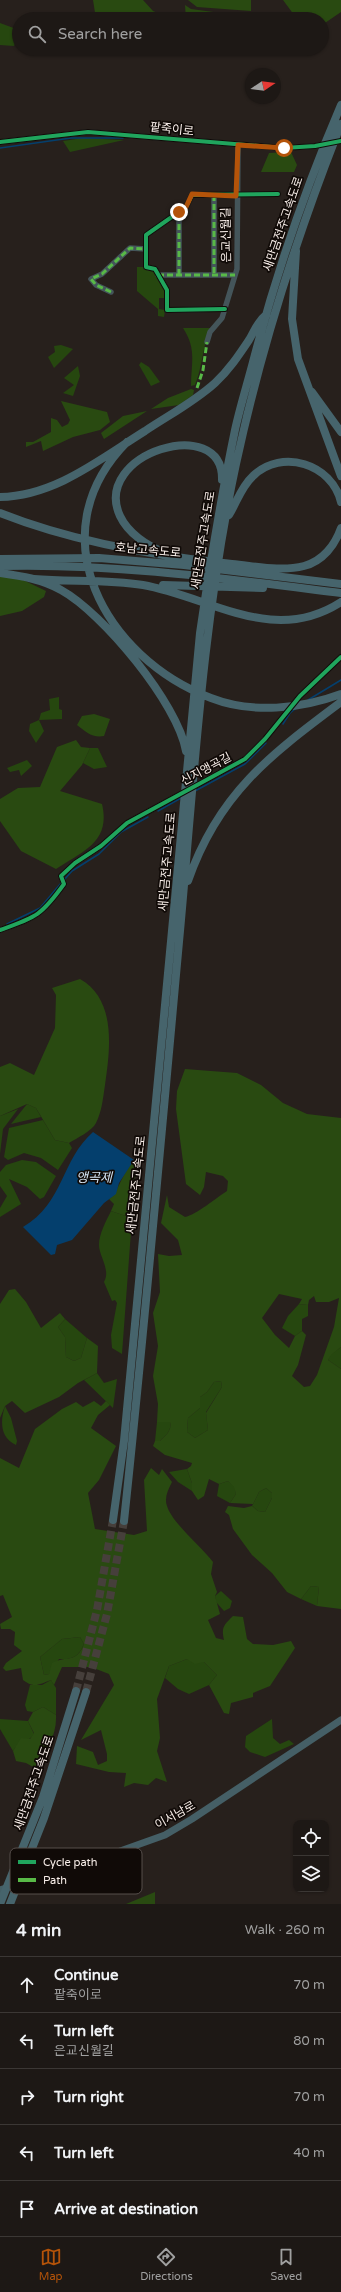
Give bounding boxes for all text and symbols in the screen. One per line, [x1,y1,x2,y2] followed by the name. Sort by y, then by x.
[12,12,329,56] search box
[26,23,48,45] icon: search
[58,25,142,43] text: Search here
[245,68,281,104] north arrow
[149,120,195,138] street label: 팥죽이로
[275,139,293,157] route start
[260,175,306,273] street label: 새만금전주고속도로
[170,203,188,221] route end
[219,207,233,263] street label: 은교신월길
[188,490,218,590] street label: 새만금전주고속도로
[114,540,182,560] street label: 호남고속도로
[178,750,234,788] street label: 신지앵곡길
[156,812,178,912] street label: 새만금전주고속도로
[124,1135,148,1235] street label: 새만금전주고속도로
[76,1170,114,1186] water label: 앵곡제
[11,1734,57,1832] street label: 새만금전주고속도로
[152,1798,198,1832] street label: 이서남로
[293,1820,329,1892] map controls
[293,1820,329,1856] button: locate
[10,1848,142,1894] legend
[43,1856,98,1869] text: Cycle path
[293,1856,329,1892] button: layers
[43,1874,67,1887] text: Path
[16,1920,61,1941] text: 4 min
[245,1922,325,1938] text: Walk · 260 m
[54,1966,118,1984] text: Continue
[16,1974,38,1996] icon: ahead
[293,1977,325,1993] text: 70 m
[54,1987,102,2003] text: 팥죽이로
[54,2022,114,2040] text: Turn left
[16,2030,38,2052] icon: left
[293,2033,325,2049] text: 80 m
[54,2043,114,2059] text: 은교신월길
[16,2086,38,2108] icon: right
[54,2088,124,2106] text: Turn right
[293,2089,325,2105] text: 70 m
[16,2142,38,2164] icon: left
[54,2144,114,2162] text: Turn left
[293,2145,325,2161] text: 40 m
[16,2198,38,2220] icon: arrive
[54,2200,198,2218] text: Arrive at destination
[39,2246,63,2283] tab: Map
[140,2246,193,2283] tab: Directions
[270,2246,302,2283] tab: Saved

